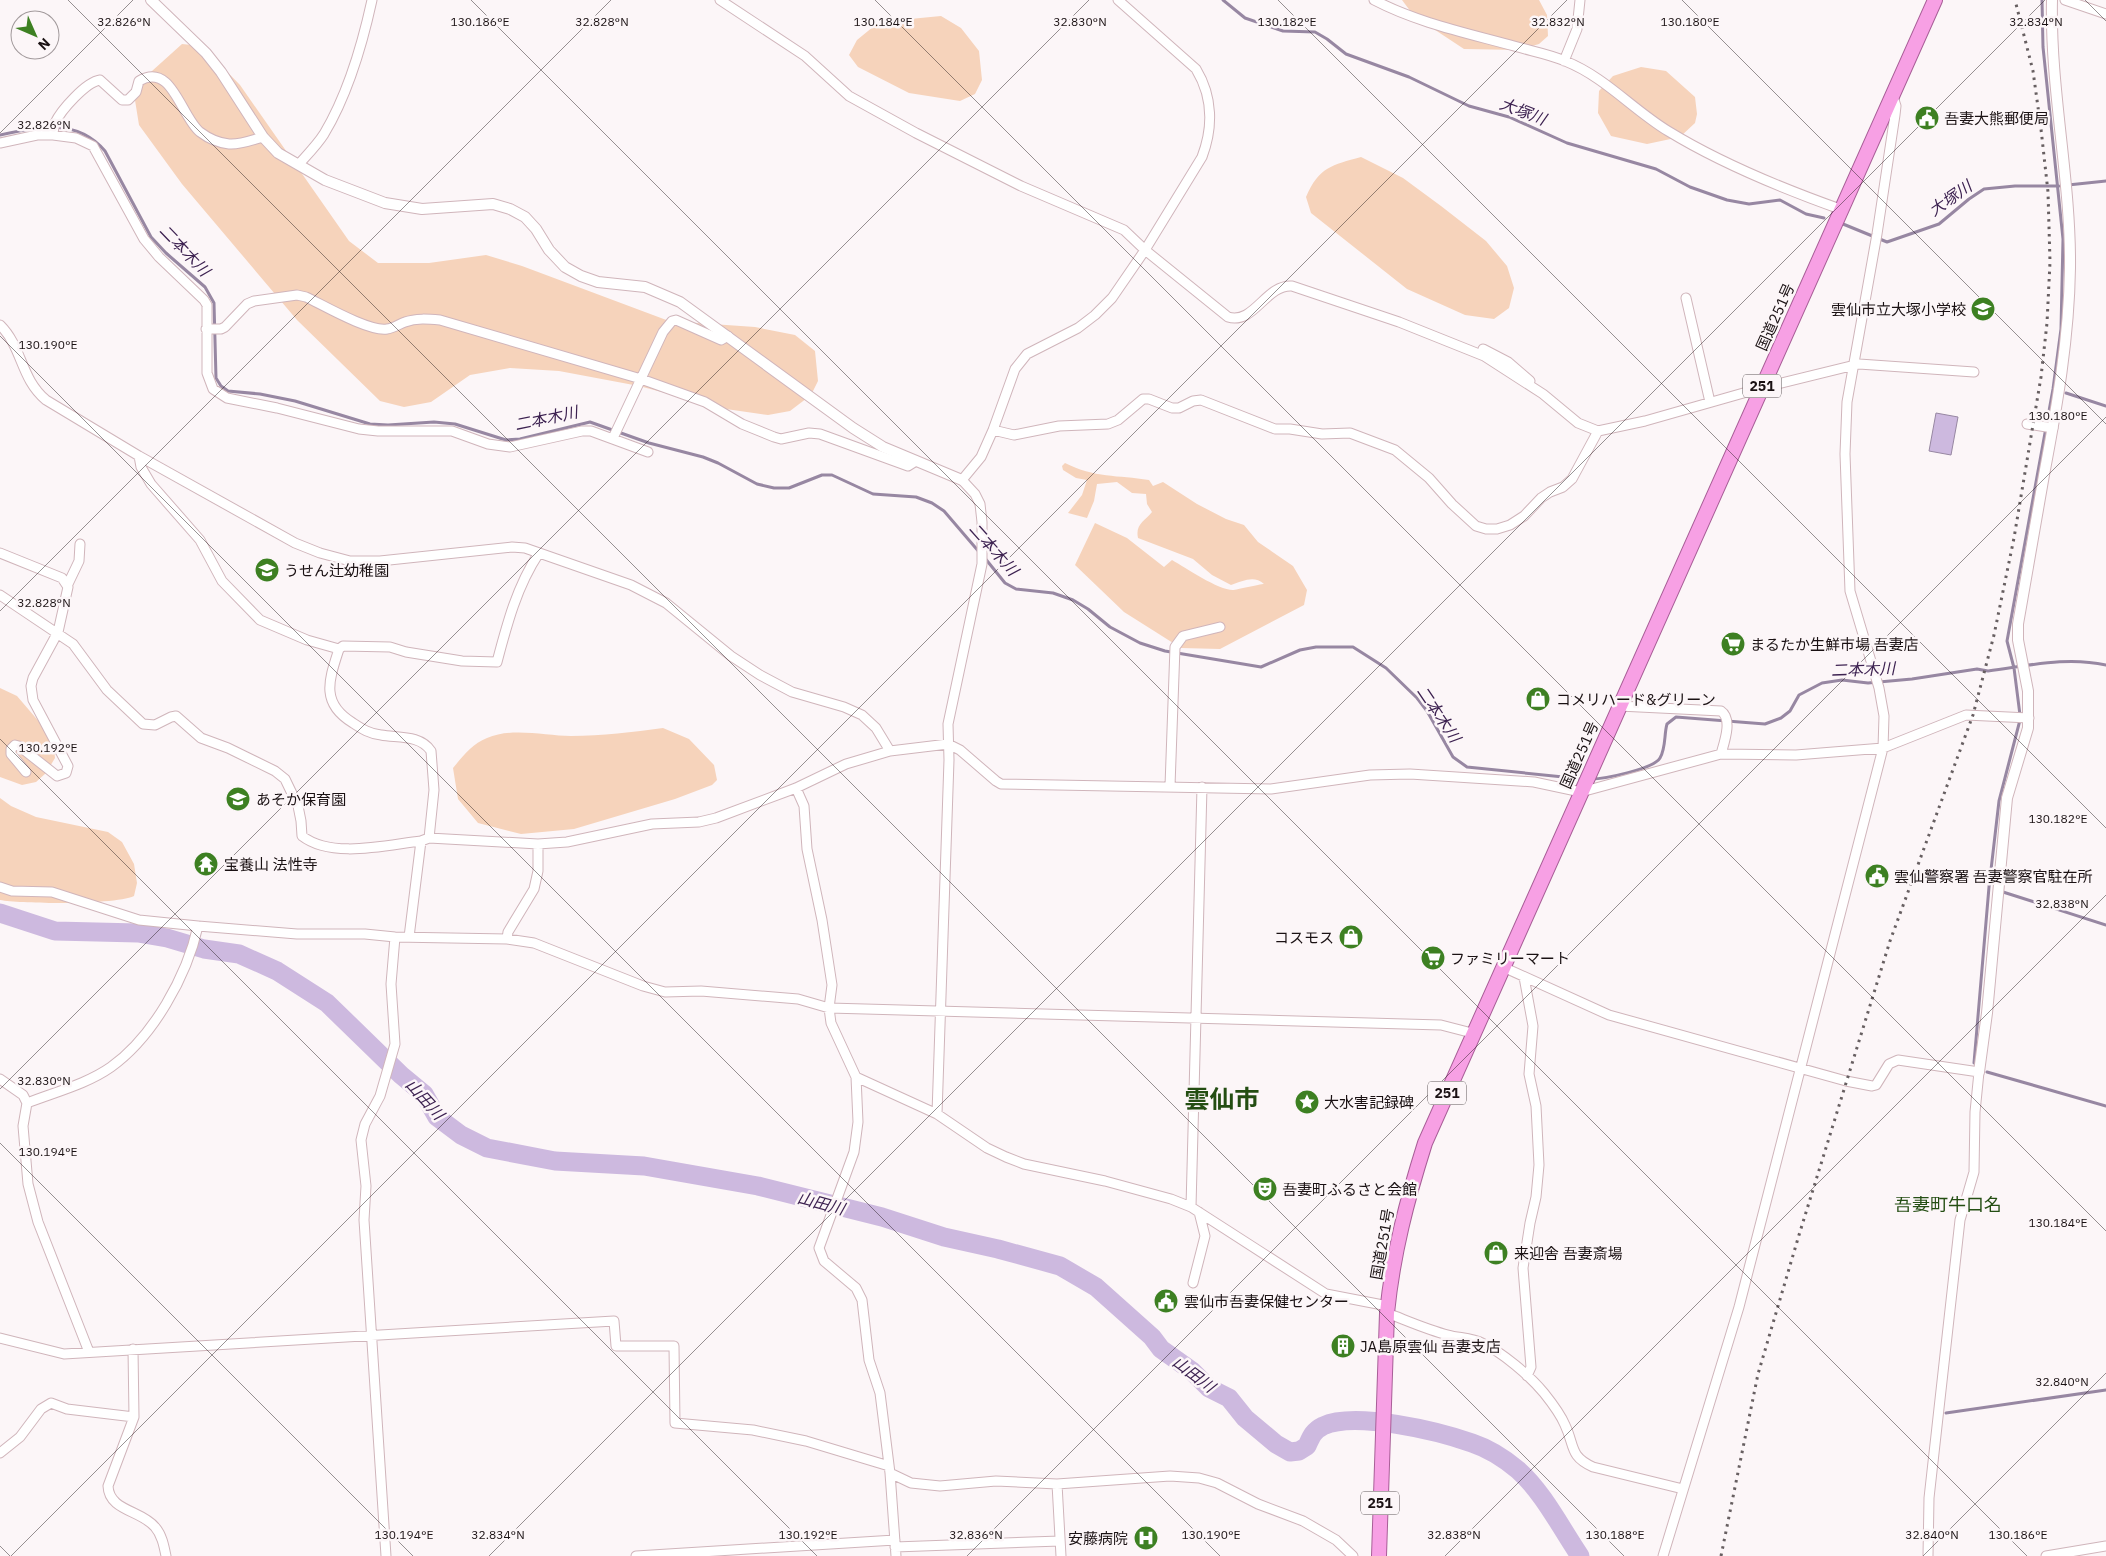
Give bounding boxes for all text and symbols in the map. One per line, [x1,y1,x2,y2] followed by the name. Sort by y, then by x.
[10,10,60,60] north arrow
[97,14,151,29] text: 32.826°N
[450,14,510,29] text: 130.186°E
[575,14,629,29] text: 32.828°N
[853,14,913,29] text: 130.184°E
[1053,14,1107,29] text: 32.830°N
[1257,14,1317,29] text: 130.182°E
[1531,14,1585,29] text: 32.832°N
[1660,14,1720,29] text: 130.180°E
[2009,14,2063,29] text: 32.834°N
[34,34,54,54] text: N
[1497,93,1551,130] water label: 大塚川
[1914,105,1940,131] public building icon: 吾妻大熊郵便局
[1944,109,2049,128] place label: 吾妻大熊郵便局
[17,117,71,132] text: 32.826°N
[1925,175,1977,220] water label: 大塚川
[156,220,216,281] water label: 二本木川
[1752,280,1798,354] street label: 国道251号
[1970,296,1996,322] school or university icon: 雲仙市立大塚小学校
[1831,300,1966,319] place label: 雲仙市立大塚小学校
[18,337,78,352] text: 130.190°E
[1743,374,1781,398] road number: 251
[513,401,581,434] water label: 二本木川
[2028,408,2088,423] text: 130.180°E
[965,519,1024,581] water label: 二本木川
[254,557,280,583] school or university icon: うせん辻幼稚園
[284,561,389,580] place label: うせん辻幼稚園
[17,595,71,610] text: 32.828°N
[1720,631,1746,657] supermarket icon: まるたか生鮮市場 吾妻店
[1750,635,1919,654] place label: まるたか生鮮市場 吾妻店
[1831,658,1897,680] water label: 二本木川
[1413,682,1466,748] water label: 二本木川
[1525,686,1551,712] shop icon: コメリハード&グリーン
[1556,690,1716,709] place label: コメリハード&グリーン
[1556,718,1602,792] street label: 国道251号
[18,740,78,755] text: 130.192°E
[225,786,251,812] school or university icon: あそか保育園
[256,790,346,809] place label: あそか保育園
[2028,811,2088,826] text: 130.182°E
[193,851,219,877] temple icon: 宝養山 法性寺
[224,855,318,874] place label: 宝養山 法性寺
[1864,863,1890,889] public building icon: 雲仙警察署 吾妻警察官駐在所
[1894,867,2093,886] place label: 雲仙警察署 吾妻警察官駐在所
[2035,896,2089,911] text: 32.838°N
[1338,924,1364,950] shop icon: コスモス
[1274,928,1334,947] place label: コスモス
[1420,945,1446,971] supermarket icon: ファミリーマート
[1450,949,1570,968] place label: ファミリーマート
[17,1073,71,1088] text: 32.830°N
[402,1074,450,1125] water label: 山田川
[1184,1082,1260,1115] district label: 雲仙市
[1428,1082,1466,1104] road number: 251
[1294,1089,1320,1115] place icon: 大水害記録碑
[1324,1093,1414,1112] place label: 大水害記録碑
[18,1144,78,1159] text: 130.194°E
[1252,1176,1278,1202] theatre icon: 吾妻町ふるさと会館
[1282,1180,1417,1199] place label: 吾妻町ふるさと会館
[795,1187,849,1219] water label: 山田川
[1894,1193,2002,1216] district label: 吾妻町牛口名
[1366,1207,1398,1281] street label: 国道251号
[2028,1215,2088,1230] text: 130.184°E
[1483,1240,1509,1266] shop icon: 来迎舎 吾妻斎場
[1514,1244,1623,1263] place label: 来迎舎 吾妻斎場
[1153,1288,1179,1314] public building icon: 雲仙市吾妻保健センター
[1184,1292,1349,1311] place label: 雲仙市吾妻保健センター
[1330,1333,1356,1359] building icon: JA島原雲仙 吾妻支店
[1360,1337,1501,1356] place label: JA島原雲仙 吾妻支店
[1169,1352,1221,1398] water label: 山田川
[2035,1374,2089,1389] text: 32.840°N
[1361,1492,1399,1515] road number: 251
[1133,1525,1159,1551] hospital icon: 安藤病院
[374,1527,434,1542] text: 130.194°E
[471,1527,525,1542] text: 32.834°N
[778,1527,838,1542] text: 130.192°E
[949,1527,1003,1542] text: 32.836°N
[1181,1527,1241,1542] text: 130.190°E
[1427,1527,1481,1542] text: 32.838°N
[1585,1527,1645,1542] text: 130.188°E
[1905,1527,1959,1542] text: 32.840°N
[1988,1527,2048,1542] text: 130.186°E
[1068,1529,1128,1548] place label: 安藤病院

